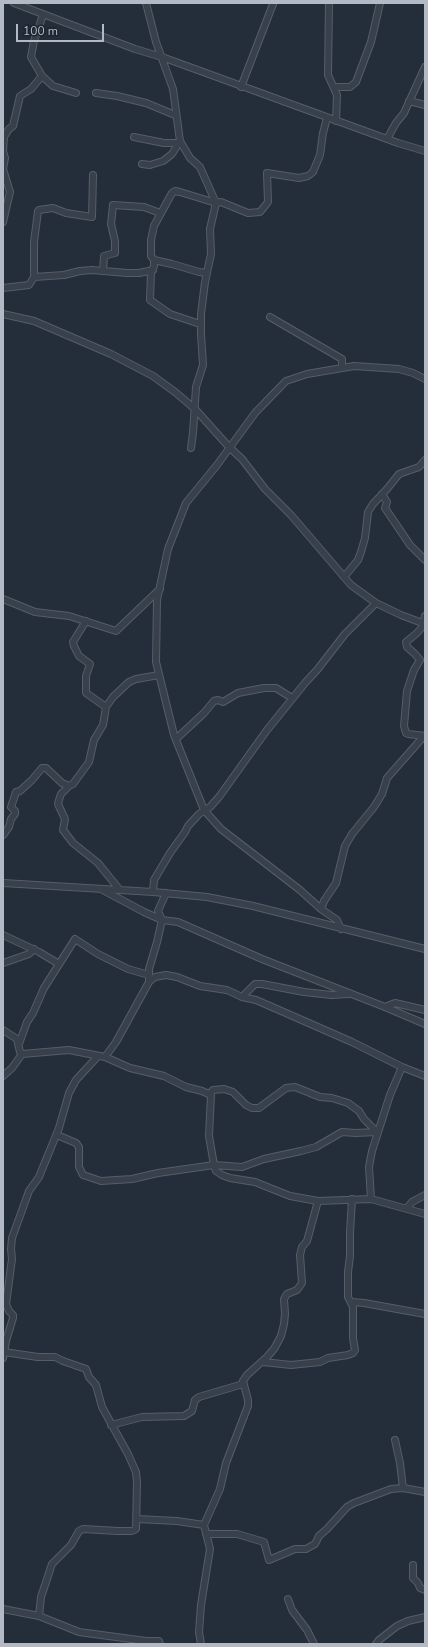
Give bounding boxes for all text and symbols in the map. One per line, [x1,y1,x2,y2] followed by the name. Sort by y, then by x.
[18,16,106,42] scale bar
[23,23,58,39] text: 100 m

